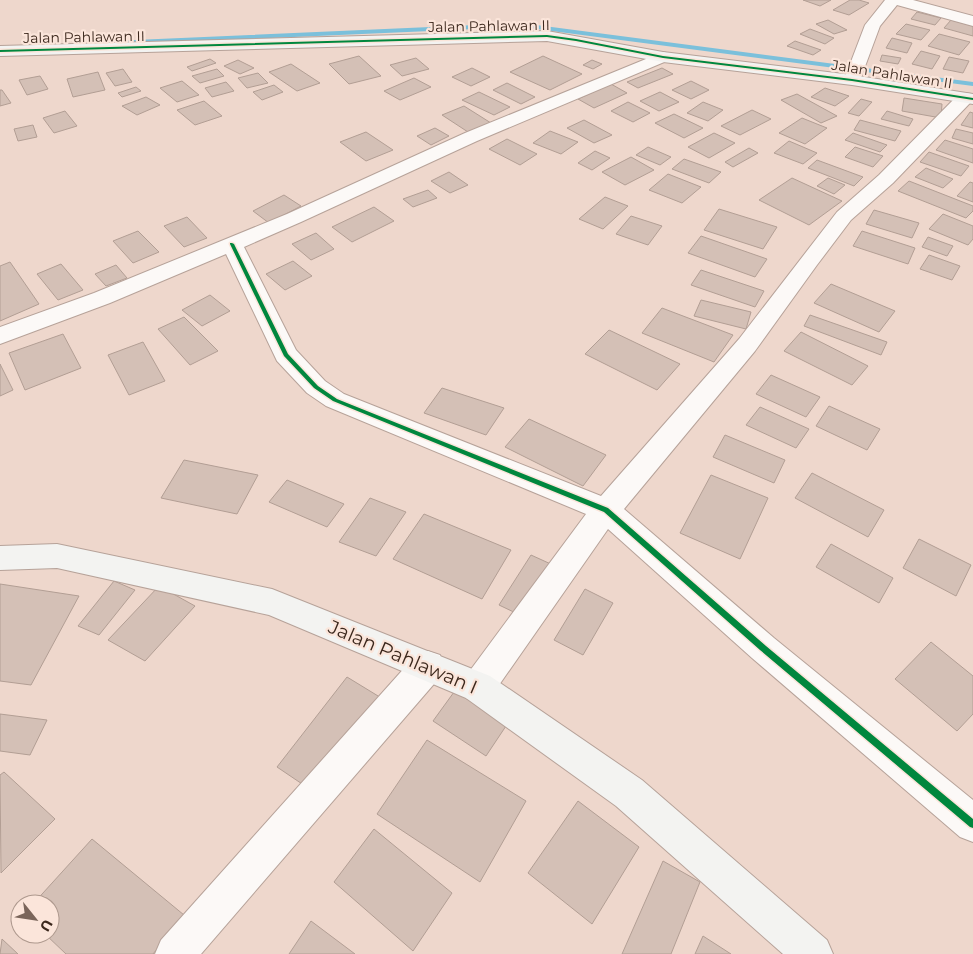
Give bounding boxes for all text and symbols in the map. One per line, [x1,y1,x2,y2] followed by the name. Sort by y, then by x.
[427,16,550,36] street label: Jalan Pahlawan II
[22,27,145,47] street label: Jalan Pahlawan II
[829,55,954,92] street label: Jalan Pahlawan II
[324,615,481,699] street label: Jalan Pahlawan I
[10,894,60,944] north arrow
[36,916,57,935] text: U

